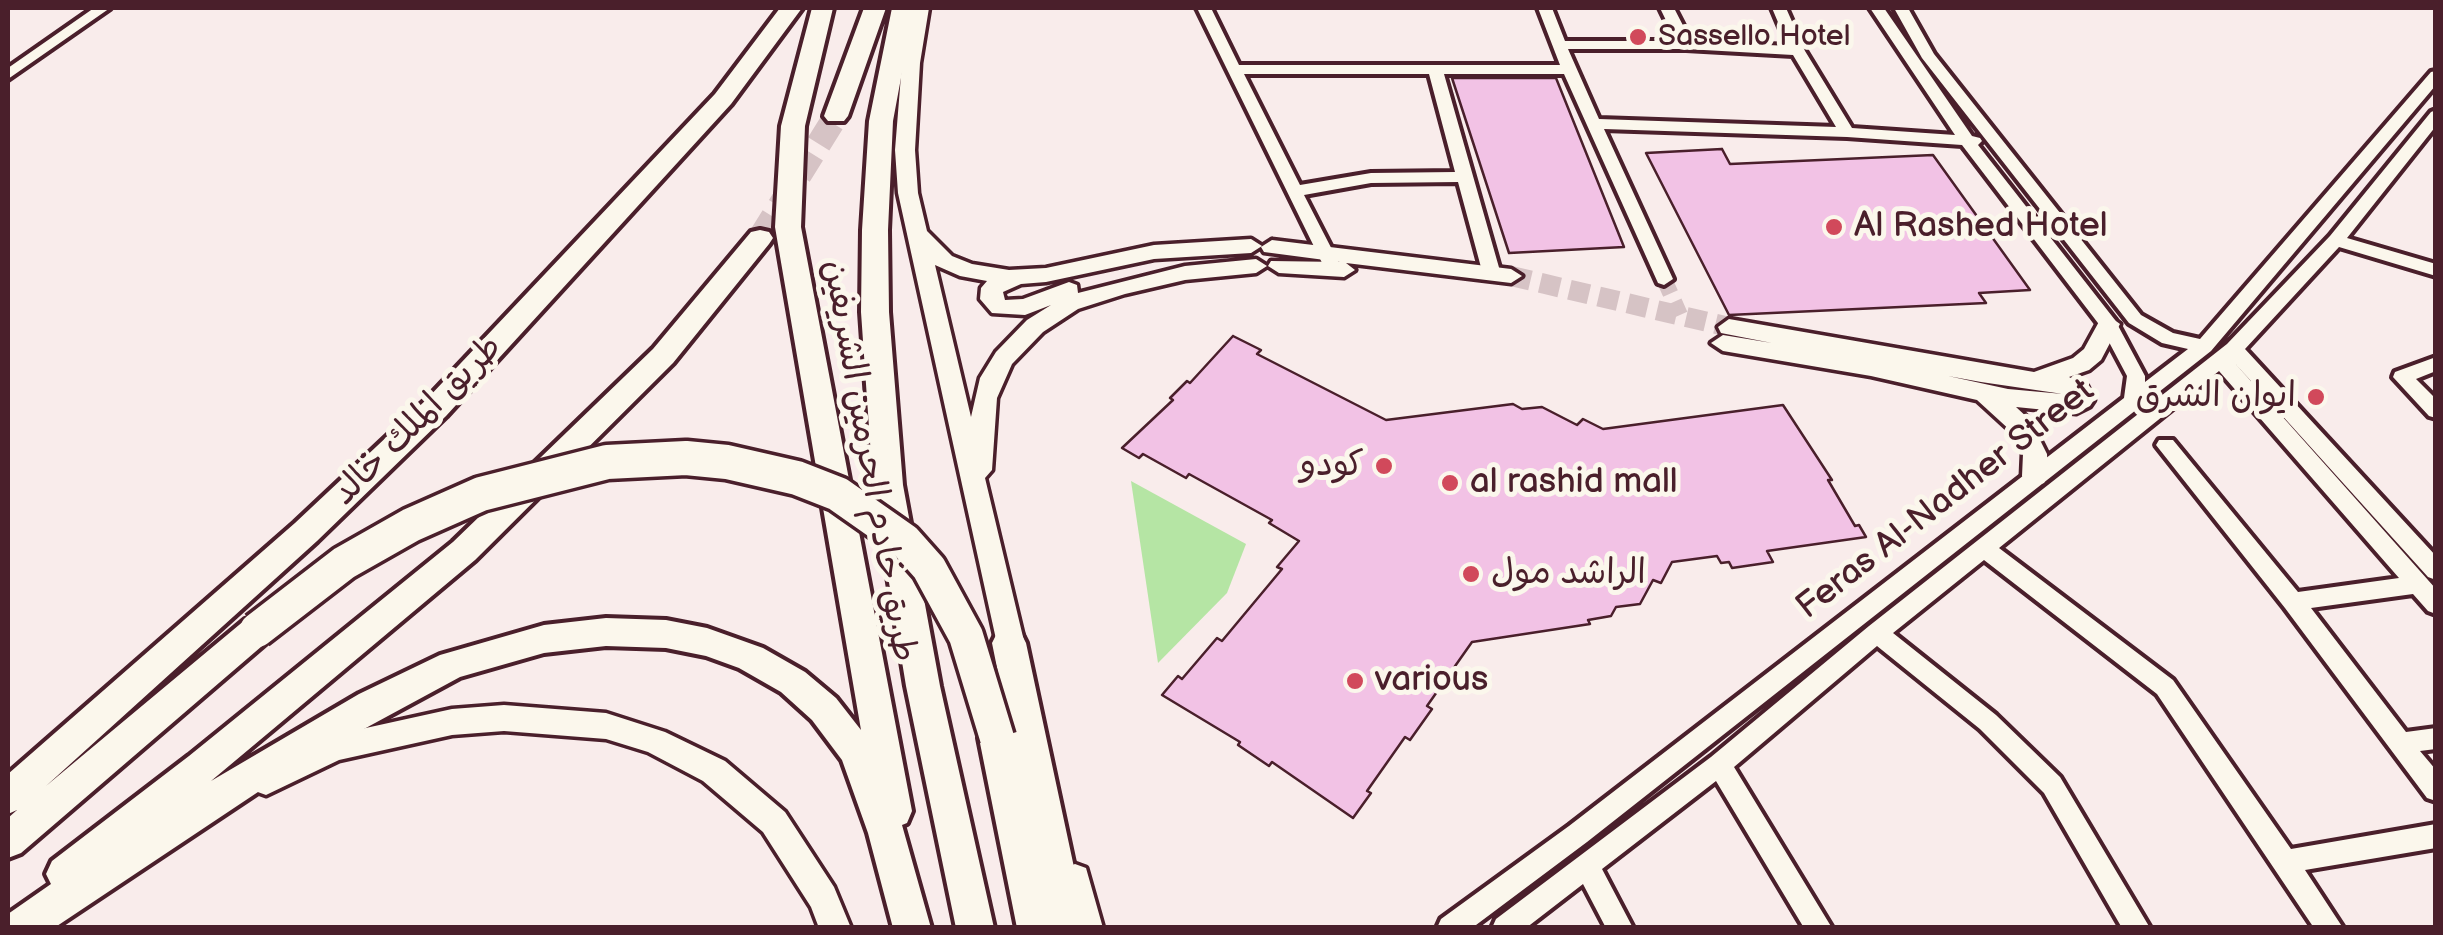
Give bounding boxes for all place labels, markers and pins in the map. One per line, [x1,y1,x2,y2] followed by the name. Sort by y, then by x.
[1658,19,1850,55] place label: Sassello Hotel
[1627,26,1649,48] marker: Sassello Hotel
[1854,206,2108,248] place label: Al Rashed Hotel
[1823,216,1845,238] marker: Al Rashed Hotel
[2135,376,2296,418] place label: ايوان الشرق
[2305,386,2327,408] marker: ايوان الشرق
[1300,445,1364,487] place label: كودو
[1373,455,1395,477] marker: كودو
[1470,462,1678,504] place label: al rashid mall
[1439,472,1461,494] marker: al rashid mall
[1491,553,1646,595] place label: الراشد مول
[1460,563,1482,585] marker: الراشد مول
[1375,660,1488,702] place label: various
[1344,670,1366,692] marker: various

